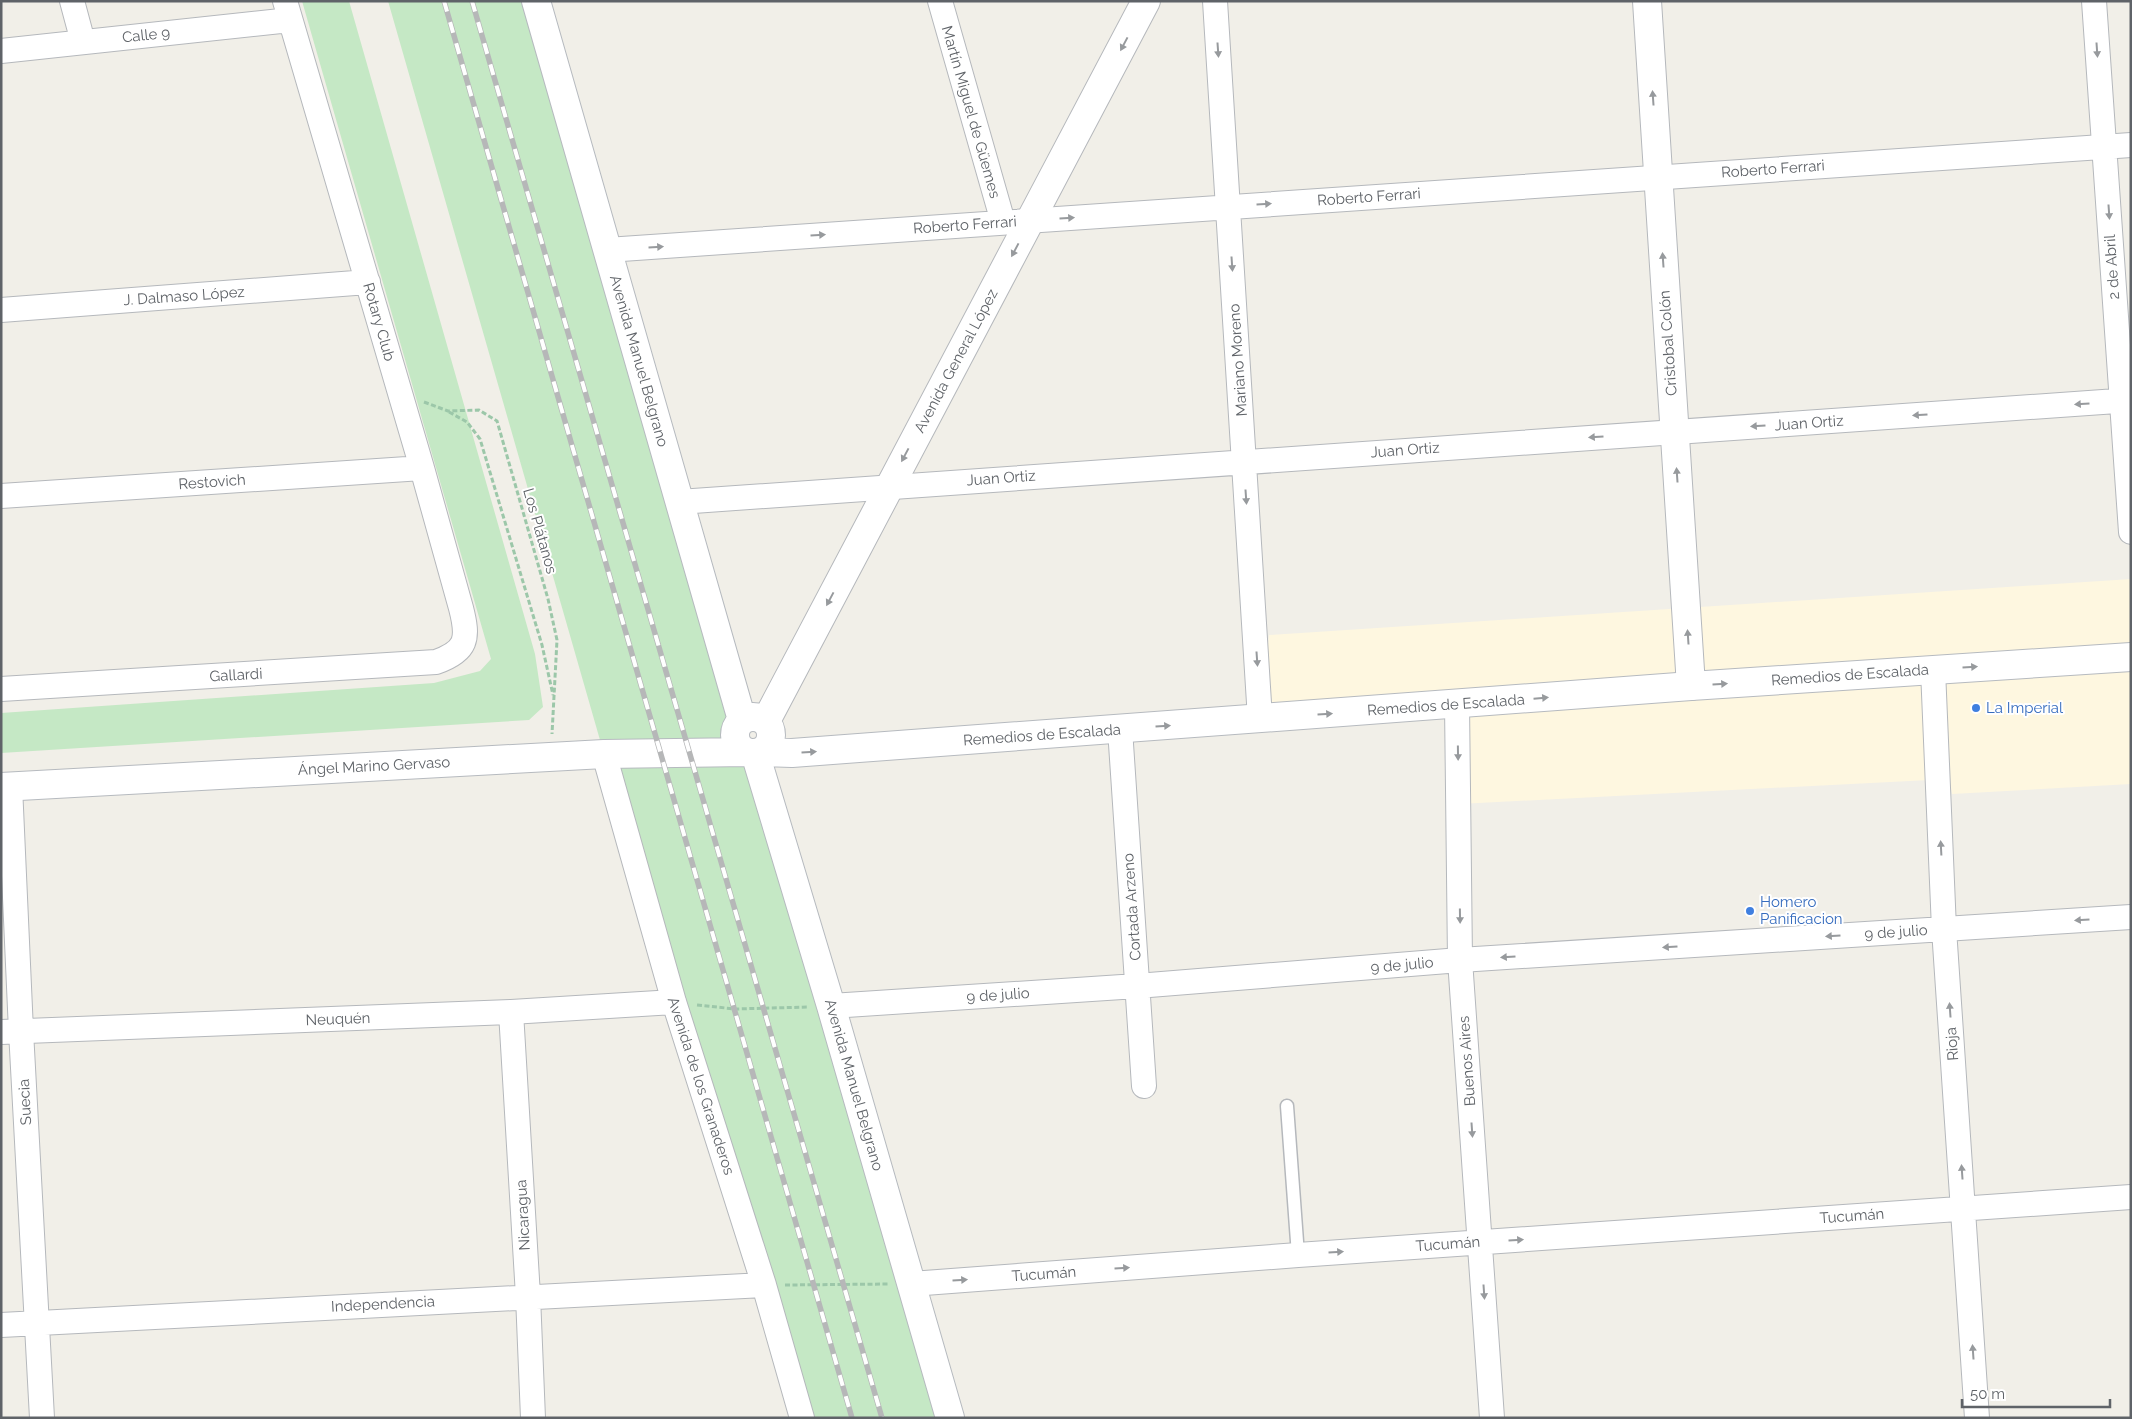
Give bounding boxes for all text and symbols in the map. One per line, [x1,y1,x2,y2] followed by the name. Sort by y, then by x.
[121,24,171,46] street label: Calle 9
[938,24,1004,200] street label: Martín Miguel de Güemes
[1120,37,1128,52] one-way arrow
[1215,42,1223,58] one-way arrow
[2094,42,2102,58] one-way arrow
[1648,90,1656,106] one-way arrow
[1721,156,1825,182] street label: Roberto Ferrari
[1317,184,1421,210] street label: Roberto Ferrari
[1256,200,1272,208] one-way arrow
[2105,204,2113,220] one-way arrow
[913,212,1017,238] street label: Roberto Ferrari
[1059,213,1075,221] one-way arrow
[810,231,826,239] one-way arrow
[2101,233,2123,300] street label: 2 de Abril
[648,242,664,250] one-way arrow
[1011,243,1019,257] one-way arrow
[1658,252,1666,268] one-way arrow
[1228,257,1236,273] one-way arrow
[606,273,672,449] street label: Avenida Manuel Belgrano
[359,281,399,363] street label: Rotary Club
[123,283,245,309] street label: J. Dalmaso López
[910,286,1002,436] street label: Avenida General López
[1655,290,1681,396] street label: Cristobal Colón
[1225,303,1251,417] street label: Mariano Moreno
[2074,400,2090,408] one-way arrow
[1912,411,1928,419] one-way arrow
[1774,412,1844,434] street label: Juan Ortiz
[1750,423,1766,431] one-way arrow
[1588,434,1604,442] one-way arrow
[1370,439,1440,461] street label: Juan Ortiz
[901,448,909,462] one-way arrow
[966,467,1036,489] street label: Juan Ortiz
[1672,467,1680,483] one-way arrow
[178,471,246,493] street label: Restovich
[519,486,561,576] street label: Los Plátanos
[1243,489,1251,505] one-way arrow
[826,591,834,606] one-way arrow
[1683,629,1691,645] one-way arrow
[1253,651,1261,667] one-way arrow
[1771,661,1929,689] street label: Remedios de Escalada
[1962,663,1978,671] one-way arrow
[209,665,263,685] street label: Gallardi
[1713,679,1729,687] one-way arrow
[1367,691,1525,719] street label: Remedios de Escalada
[1533,693,1549,701] one-way arrow
[1986,699,2064,717] place label: La Imperial
[1970,702,1982,714] marker: La Imperial
[1318,710,1334,718] one-way arrow
[963,721,1121,749] street label: Remedios de Escalada
[1156,722,1172,730] one-way arrow
[1454,745,1462,761] one-way arrow
[802,747,818,755] one-way arrow
[297,753,451,779] street label: Ángel Marino Gervaso
[1936,839,1944,855] one-way arrow
[1119,853,1145,961] street label: Cortada Arzeno
[1760,893,1843,928] place label: Homero Panificacion
[1744,905,1756,917] marker: Homero Panificacion
[1456,908,1464,924] one-way arrow
[2074,916,2090,924] one-way arrow
[1864,921,1928,943] street label: 9 de julio
[1824,932,1840,940] one-way arrow
[1662,943,1678,951] one-way arrow
[1370,953,1434,977] street label: 9 de julio
[1500,953,1516,961] one-way arrow
[966,984,1030,1006] street label: 9 de julio
[664,995,738,1177] street label: Avenida de los Granaderos
[821,997,887,1173] street label: Avenida Manuel Belgrano
[1946,1002,1954,1018] one-way arrow
[305,1009,371,1029] street label: Neuquén
[1455,1015,1479,1107] street label: Buenos Aires
[1942,1027,1962,1061] street label: Rioja
[15,1078,35,1126] street label: Suecia
[1469,1122,1477,1138] one-way arrow
[1957,1164,1965,1180] one-way arrow
[512,1179,534,1251] street label: Nicaragua
[1819,1205,1885,1227] street label: Tucumán
[1415,1233,1481,1255] street label: Tucumán
[1508,1235,1524,1243] one-way arrow
[1329,1248,1345,1256] one-way arrow
[1011,1263,1077,1285] street label: Tucumán
[1114,1264,1130,1272] one-way arrow
[952,1276,968,1284] one-way arrow
[1480,1284,1488,1300] one-way arrow
[331,1292,435,1316] street label: Independencia
[1969,1343,1977,1359] one-way arrow
[1962,1376,2110,1408] scale bar
[1970,1385,2005,1403] text: 50 m

